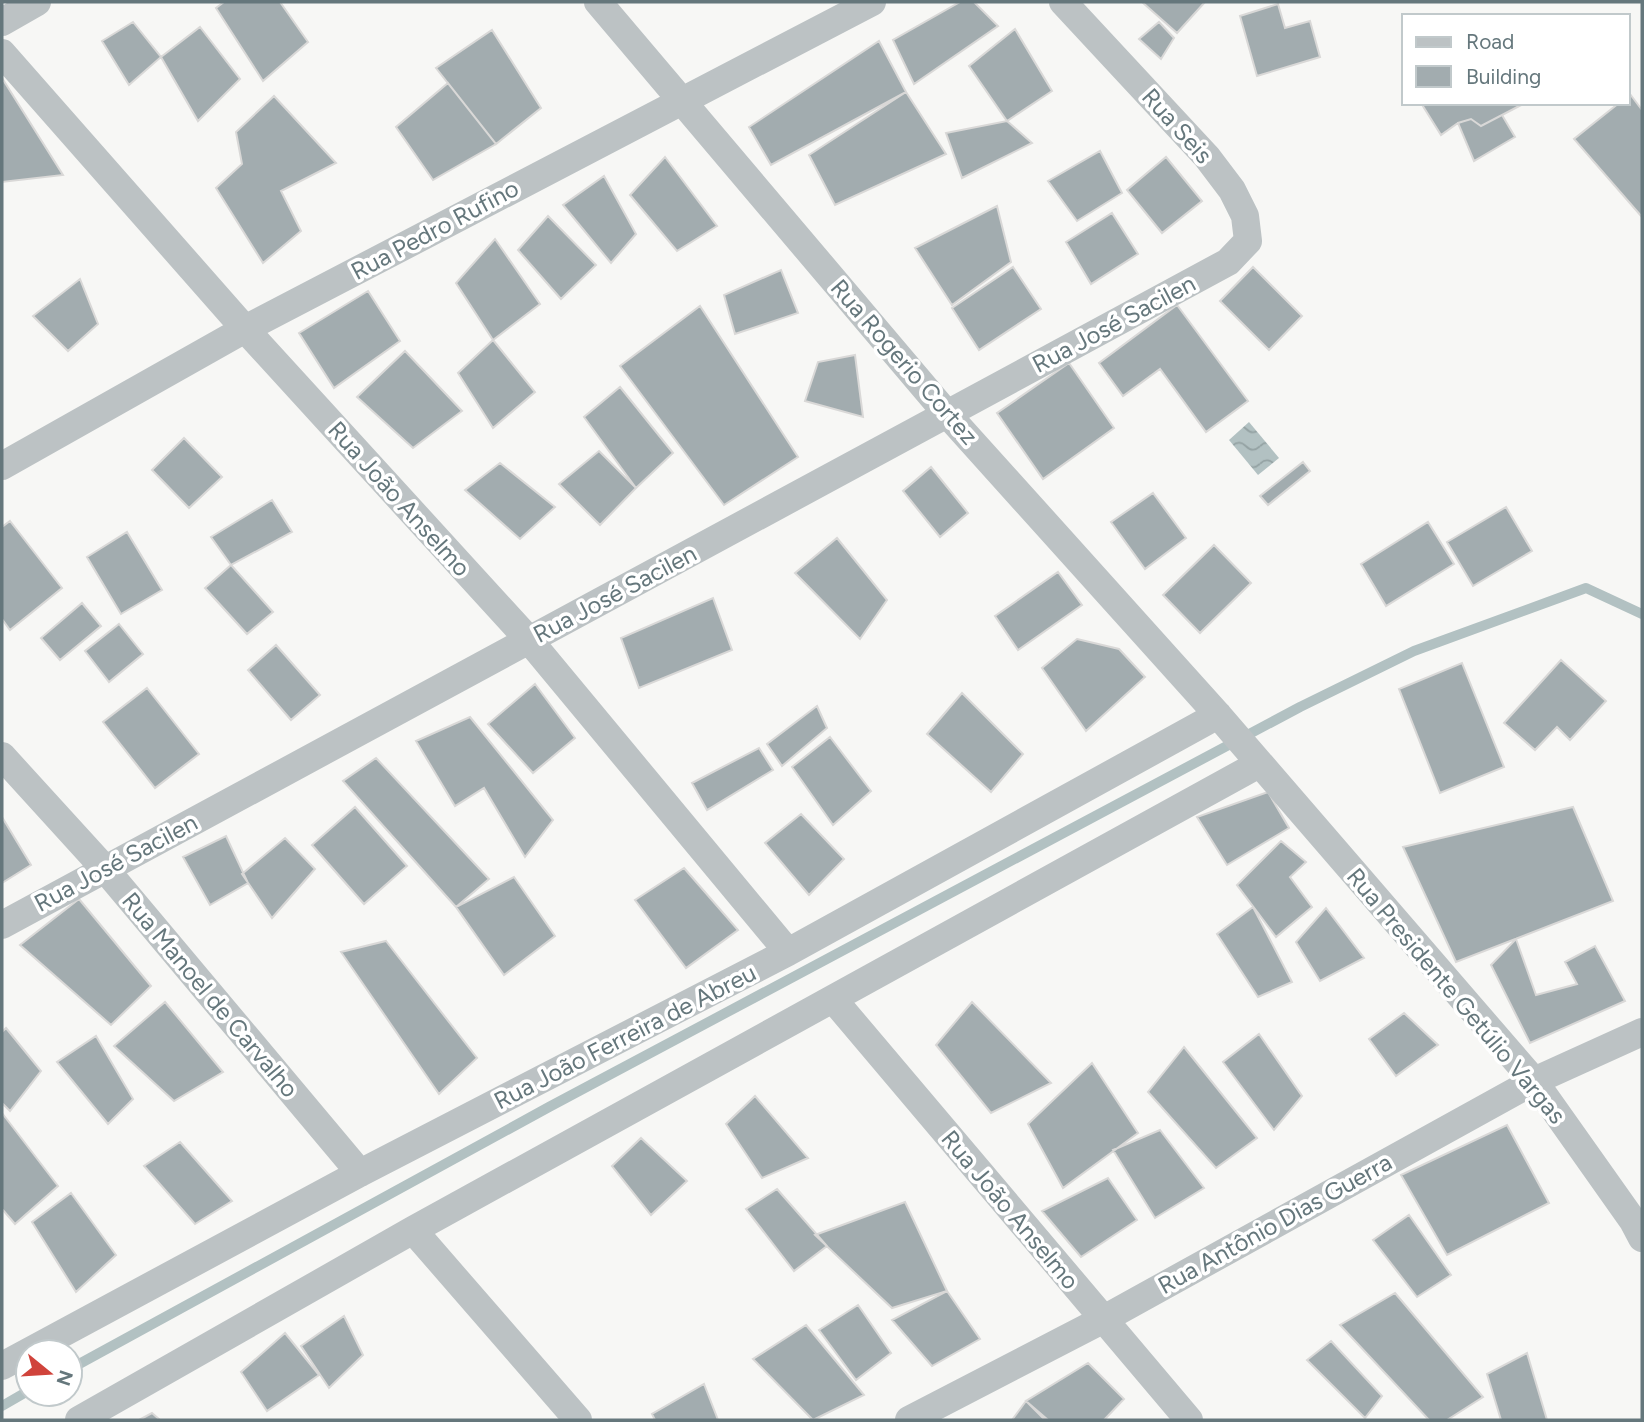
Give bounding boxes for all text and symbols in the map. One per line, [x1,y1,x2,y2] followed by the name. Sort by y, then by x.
[1402,14,1630,105] legend
[1466,29,1514,54] text: Road
[1466,64,1541,89] text: Building
[1136,82,1219,169] street label: Rua Seis
[346,173,523,286] street label: Rua Pedro Rufino
[1027,268,1200,379] street label: Rua José Sacilen
[825,273,984,450] street label: Rua Rogerio Cortez
[322,415,477,582] street label: Rua João Anselmo
[528,538,701,649] street label: Rua José Sacilen
[29,807,202,918] street label: Rua José Sacilen
[1341,862,1572,1129] street label: Rua Presidente Getúlio Vargas
[116,886,305,1103] street label: Rua Manoel de Carvalho
[489,958,761,1115] street label: Rua João Ferreira de Abreu
[935,1124,1085,1295] street label: Rua João Anselmo
[1153,1147,1397,1300] street label: Rua Antônio Dias Guerra
[14,1338,84,1408] north arrow
[51,1368,78,1389] text: N

